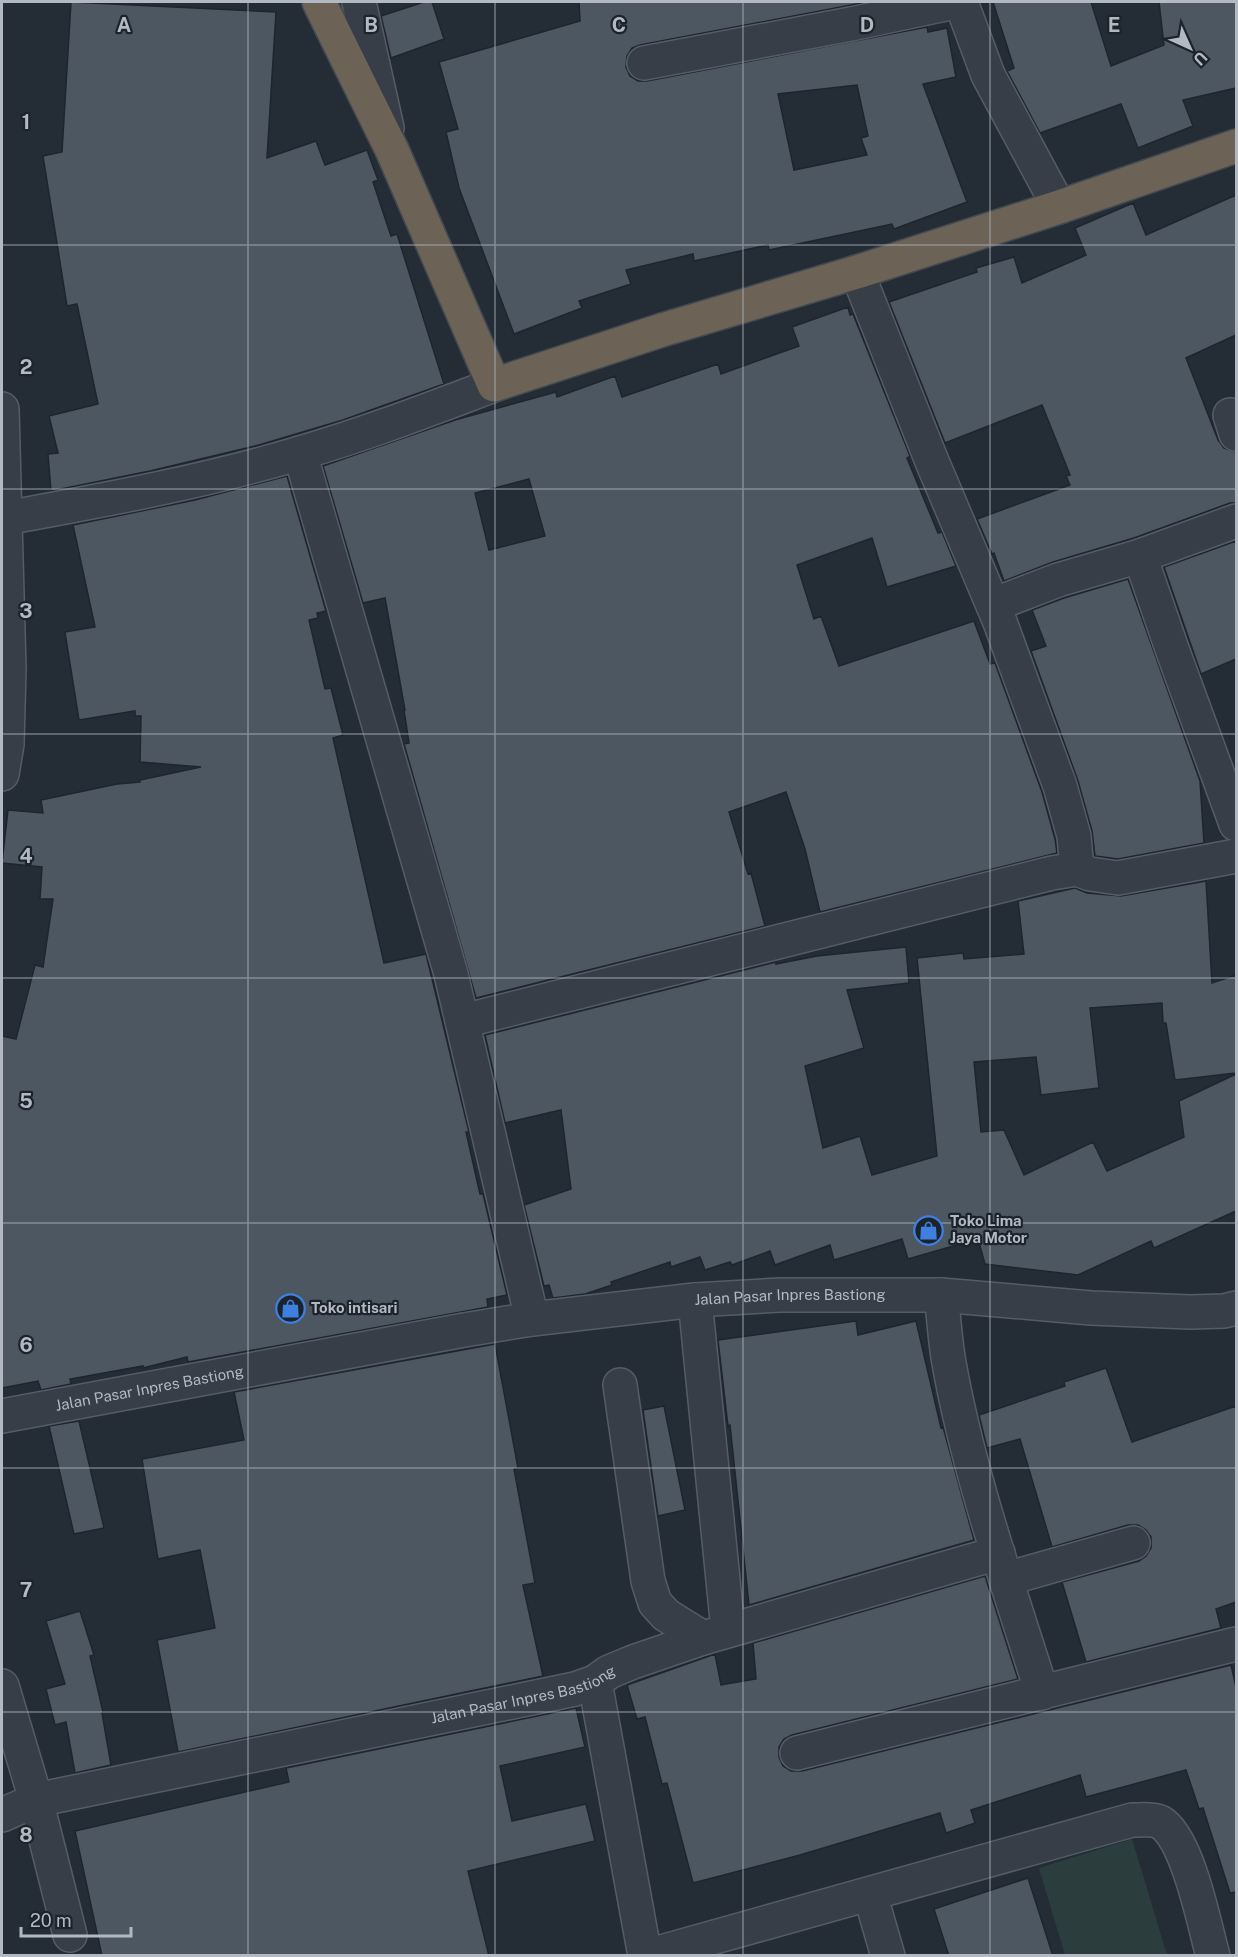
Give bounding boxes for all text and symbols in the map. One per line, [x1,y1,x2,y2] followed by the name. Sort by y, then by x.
[117,13,131,37] text: A
[364,13,378,37] text: B
[612,13,626,37] text: C
[860,13,874,37] text: D
[1108,13,1120,37] text: E
[1160,18,1220,78] north arrow
[1189,47,1211,69] text: U
[22,110,30,134] text: 1
[20,355,32,379] text: 2
[19,599,33,623] text: 3
[19,844,33,868] text: 4
[19,1089,33,1113] text: 5
[950,1212,1027,1246] place label: Toko Lima Jaya Motor
[913,1214,945,1246] shop icon: Toko Lima Jaya Motor
[694,1286,886,1308] street label: Jalan Pasar Inpres Bastiong
[274,1292,306,1324] shop icon: Toko intisari
[311,1299,398,1316] place label: Toko intisari
[19,1333,33,1357] text: 6
[54,1362,245,1414] street label: Jalan Pasar Inpres Bastiong
[20,1578,32,1602] text: 7
[429,1661,617,1727] street label: Jalan Pasar Inpres Bastiong
[19,1823,33,1847] text: 8
[21,1900,130,1938] scale bar
[30,1910,72,1931] text: 20 m

